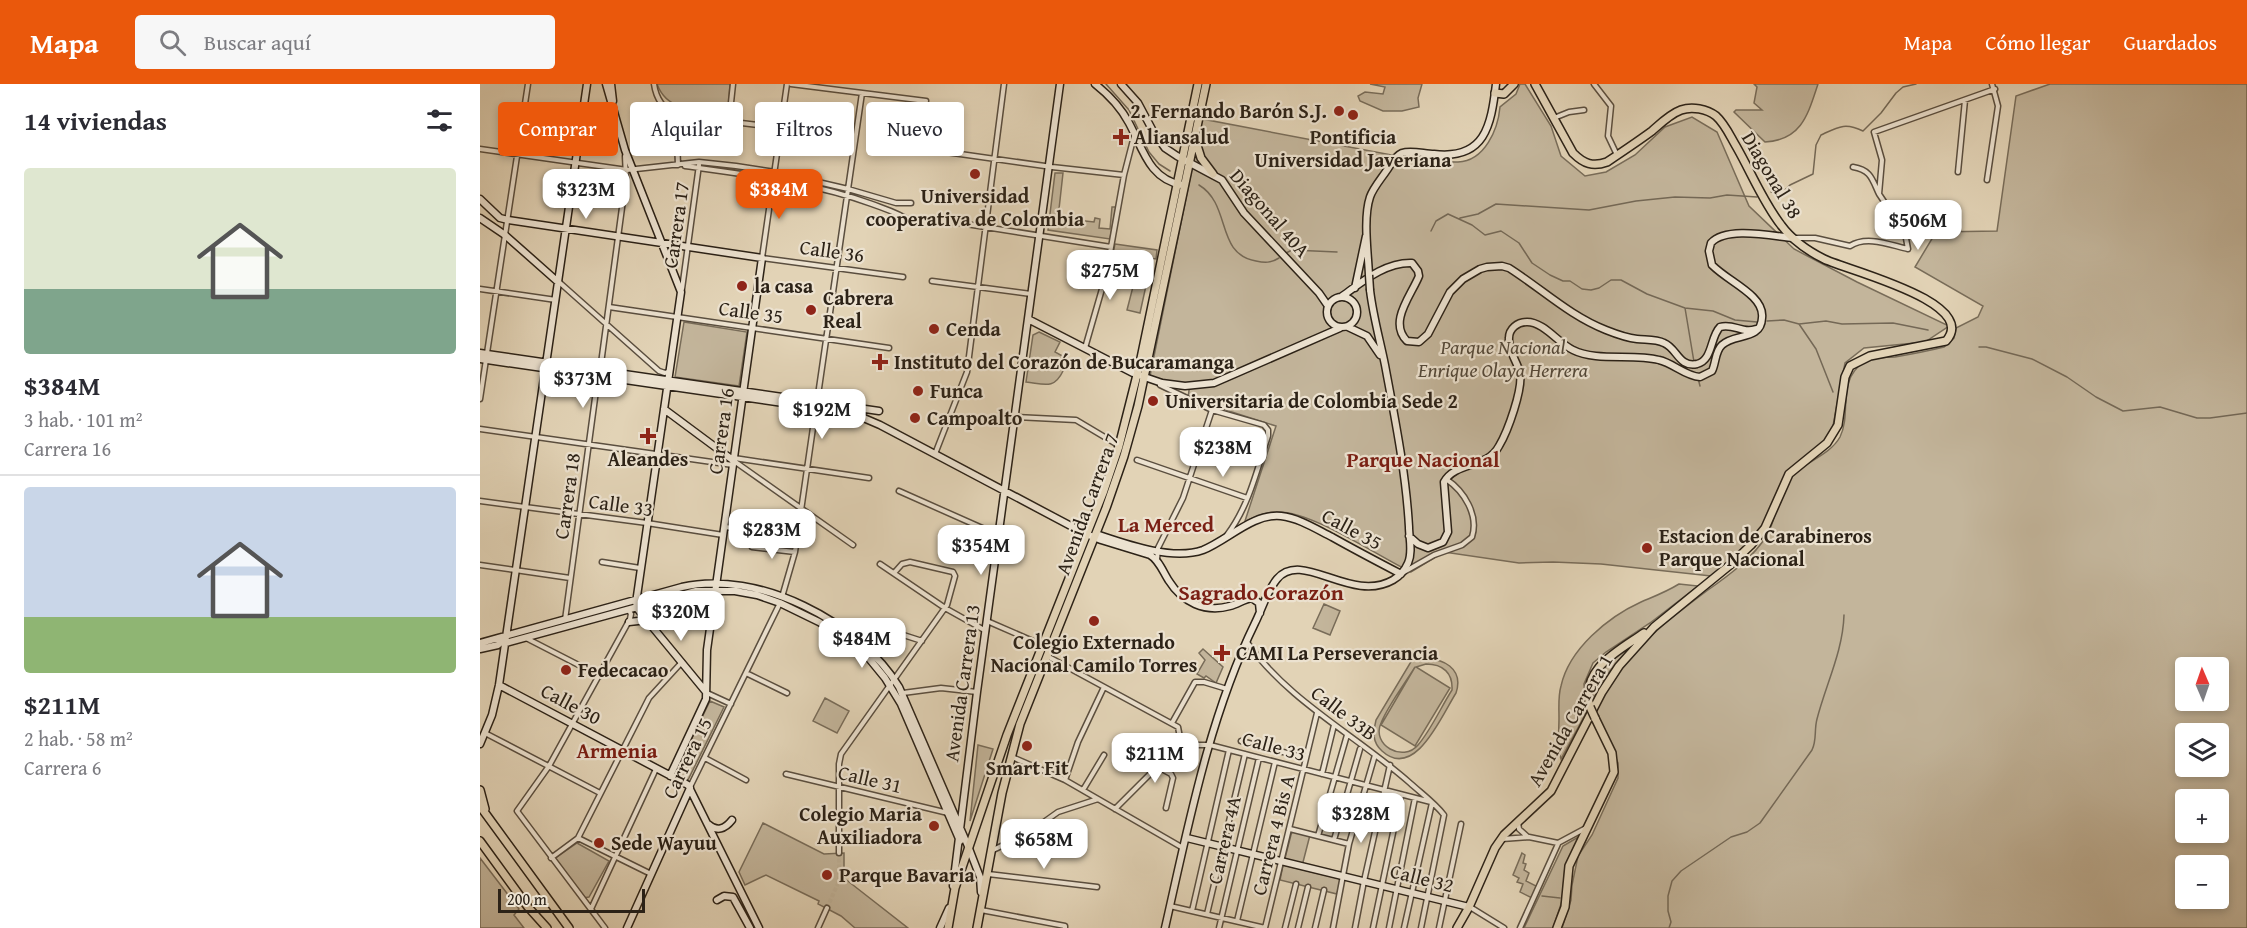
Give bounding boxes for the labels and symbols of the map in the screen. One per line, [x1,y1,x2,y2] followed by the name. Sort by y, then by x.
[1130,96,1327,125] place label: 2. Fernando Barón S.J.
[1332,104,1346,118] marker: 2. Fernando Barón S.J.
[1346,108,1360,122] marker: Pontificia Universidad Javeriana
[1134,122,1230,151] place label: Aliansalud
[1255,122,1452,174] place label: Pontificia Universidad Javeriana
[1735,126,1810,224] street label: Diagonal 38
[1112,128,1130,146] marker: Aliansalud
[1224,162,1317,263] street label: Diagonal 40A
[968,167,982,181] marker: Universidad cooperativa de Colombia
[544,169,628,220] pin: $323M
[737,169,821,220] pin: $384M
[655,180,696,270] street label: Carrera 17
[866,181,1085,233] place label: Universidad cooperativa de Colombia
[1876,200,1960,251] pin: $506M
[798,232,866,269] street label: Calle 36
[1068,250,1152,301] pin: $275M
[754,271,814,300] place label: la casa
[735,279,749,293] marker: la casa
[823,283,894,335] place label: Cabrera Real
[717,293,785,330] street label: Calle 35
[804,303,818,317] marker: Cabrera Real
[946,314,1001,343] place label: Cenda
[927,322,941,336] marker: Cenda
[1417,332,1589,384] park label: Parque Nacional Enrique Olaya Herrera
[894,347,1235,376] place label: Instituto del Corazón de Bucaramanga
[871,353,889,371] marker: Instituto del Corazón de Bucaramanga
[541,358,625,409] pin: $373M
[930,376,984,405] place label: Funca
[911,384,925,398] marker: Funca
[700,386,741,476] street label: Carrera 16
[1165,386,1458,415] place label: Universitaria de Colombia Sede 2
[780,389,864,440] pin: $192M
[1146,394,1160,408] marker: Universitaria de Colombia Sede 2
[927,403,1023,432] place label: Campoalto
[908,411,922,425] marker: Campoalto
[639,427,657,445] marker: Aleandes
[1181,427,1265,478] pin: $238M
[1047,429,1126,579] street label: Avenida Carrera 7
[608,444,688,473] place label: Aleandes
[1347,444,1500,475] district label: Parque Nacional
[546,451,587,541] street label: Carrera 18
[587,486,655,523] street label: Calle 33
[1317,501,1388,557] street label: Calle 35
[730,509,814,560] pin: $283M
[1118,509,1214,540] district label: La Merced
[1659,521,1872,573] place label: Estacion de Carabineros Parque Nacional
[939,525,1023,576] pin: $354M
[1640,541,1654,555] marker: Estacion de Carabineros Parque Nacional
[1178,576,1344,608] district label: Sagrado Corazón
[639,591,723,642] pin: $320M
[936,602,987,763] street label: Avenida Carrera 13
[1087,614,1101,628] marker: Colegio Externado Nacional Camilo Torres
[820,618,904,669] pin: $484M
[991,627,1197,679] place label: Colegio Externado Nacional Camilo Torres
[1236,638,1439,667] place label: CAMI La Perseverancia
[1213,644,1231,662] marker: CAMI La Perseverancia
[1520,648,1619,791] street label: Avenida Carrera 1
[578,655,669,684] place label: Fedecacao
[2175,657,2229,711] north arrow
[559,663,573,677] marker: Fedecacao
[536,676,607,732] street label: Calle 30
[1305,678,1383,747] street label: Calle 33B
[654,712,719,803] street label: Carrera 15
[1239,723,1309,768] street label: Calle 33
[1113,733,1197,784] pin: $211M
[576,735,658,766] district label: Armenia
[1020,739,1034,753] marker: Smart Fit
[985,753,1069,782] place label: Smart Fit
[835,757,905,800] street label: Calle 31
[1244,772,1301,898] street label: Carrera 4 Bis A
[1199,793,1248,887] street label: Carrera 4A
[1319,793,1403,844] pin: $328M
[799,799,923,851] place label: Colegio Maria Auxiliadora
[927,819,941,833] marker: Colegio Maria Auxiliadora
[1002,819,1086,870] pin: $658M
[611,828,717,857] place label: Sede Wayuu
[592,836,606,850] marker: Sede Wayuu
[1387,856,1457,899] street label: Calle 32
[839,860,975,889] place label: Parque Bavaria
[820,868,834,882] marker: Parque Bavaria
[498,886,645,914] scale bar

